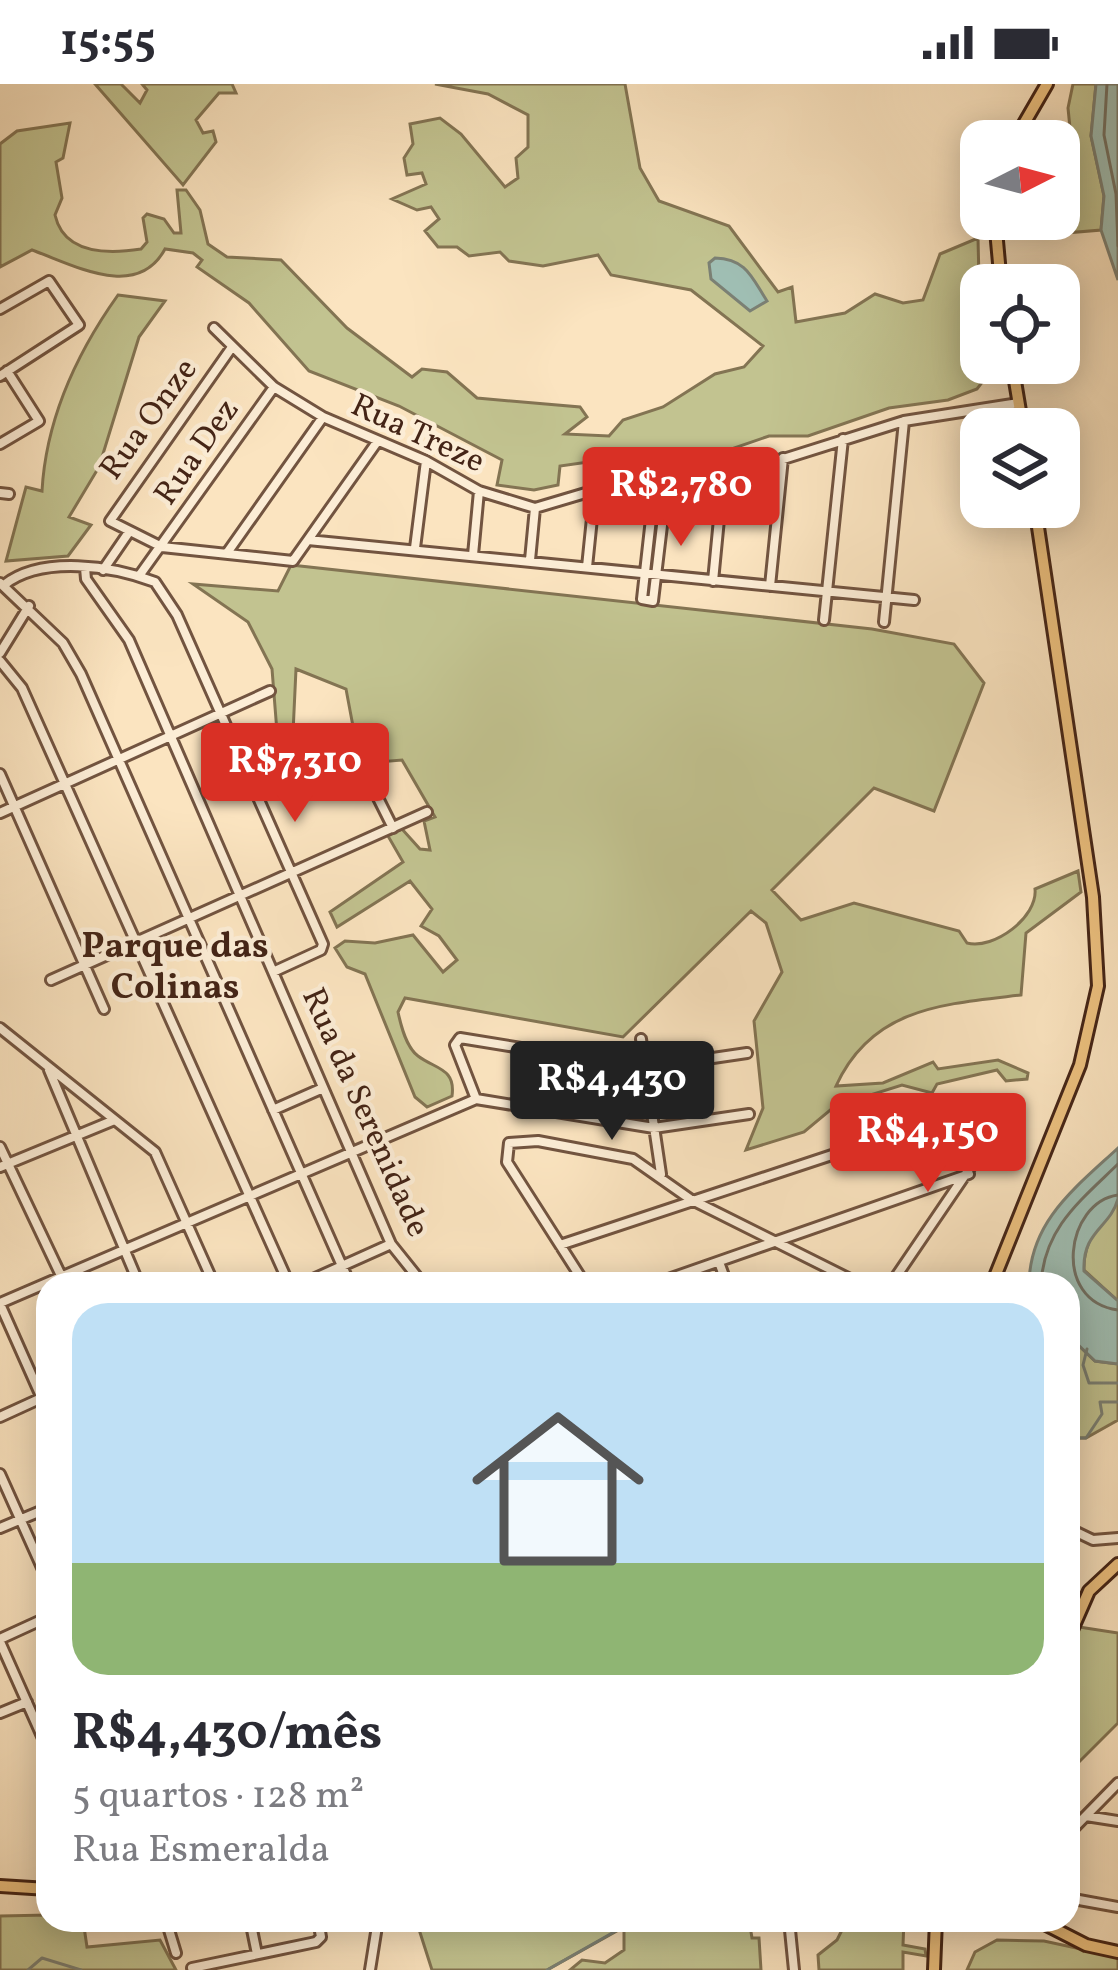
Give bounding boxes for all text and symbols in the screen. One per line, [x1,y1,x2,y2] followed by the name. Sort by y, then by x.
[60,11,156,74] text: 15:55
[960,120,1080,240] north arrow
[960,120,1080,528] map controls
[960,264,1080,384] button: locate
[90,350,210,490] street label: Rua Onze
[343,384,491,486] street label: Rua Treze
[145,390,251,516] street label: Rua Dez
[960,408,1080,528] button: layers
[570,447,792,549] pin: R$2,780
[610,459,752,513] text: R$2,780
[184,723,406,825] pin: R$7,310
[228,735,362,789] text: R$7,310
[81,923,269,1014] district label: Parque das Colinas
[288,981,440,1245] street label: Rua da Serenidade
[501,1041,723,1143] pin: R$4,430
[537,1053,687,1107] text: R$4,430
[817,1093,1039,1195] pin: R$4,150
[857,1105,999,1159] text: R$4,150
[450,1381,666,1597] icon: home
[72,1699,382,1770] text: R$4,430/mês
[72,1770,364,1824] text: 5 quartos · 128 m²
[72,1824,330,1878] text: Rua Esmeralda

